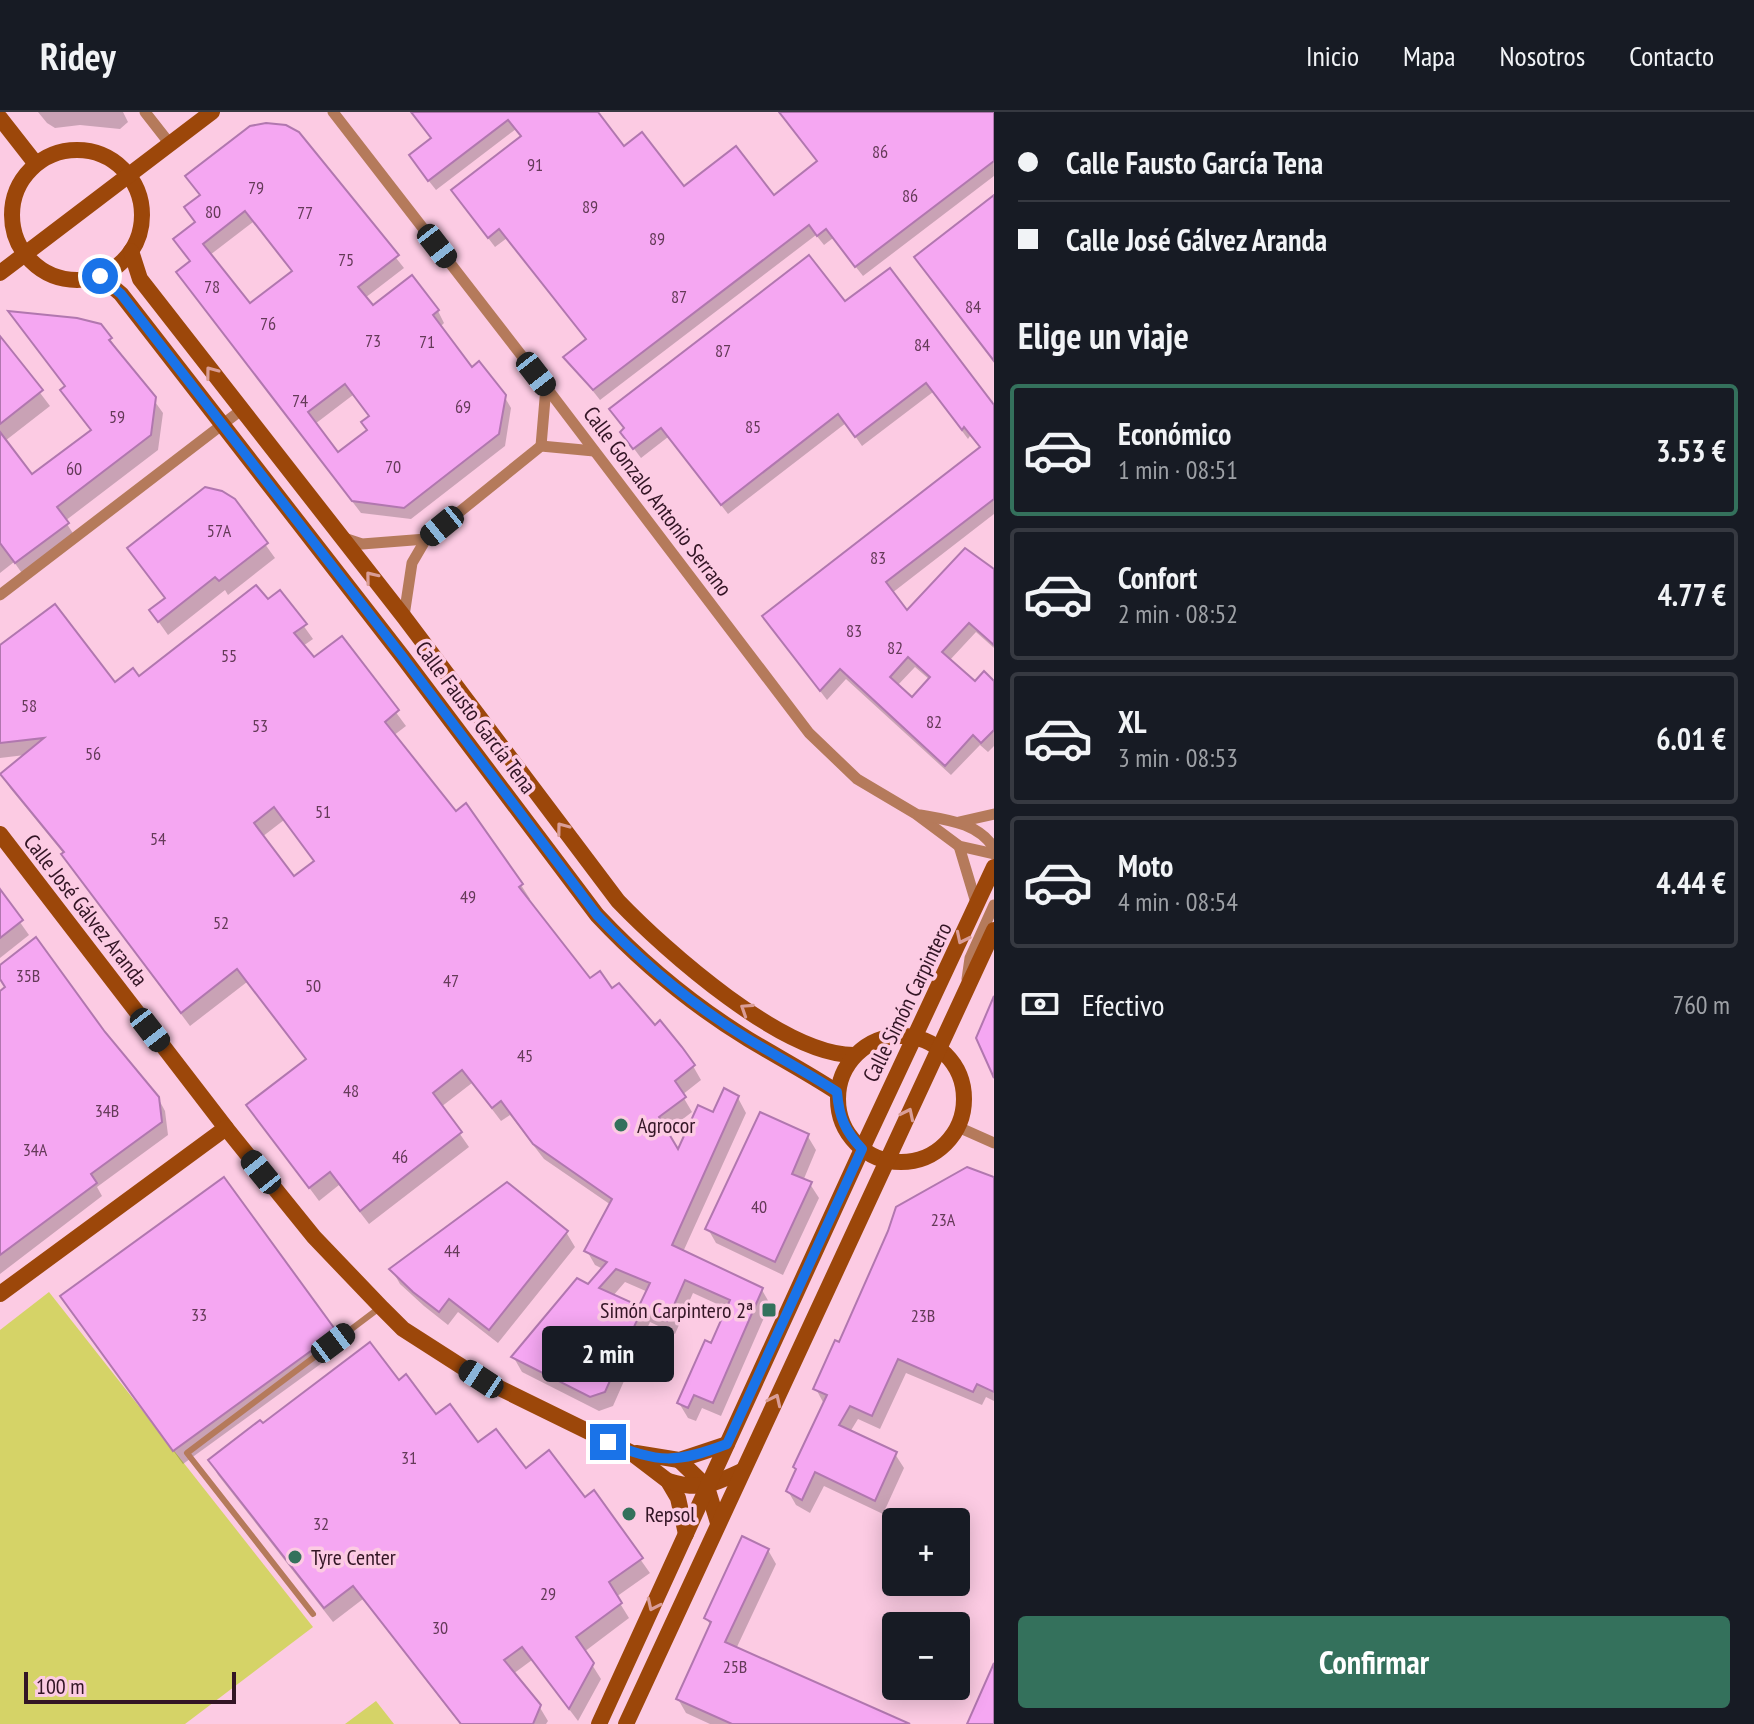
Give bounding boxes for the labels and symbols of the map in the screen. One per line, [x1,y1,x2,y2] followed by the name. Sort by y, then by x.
[872,140,888,163] house number: 86
[527,153,543,176] house number: 91
[248,176,264,199] house number: 79
[902,184,918,207] house number: 86
[582,195,598,218] house number: 89
[205,200,221,223] house number: 80
[297,201,313,224] house number: 77
[413,220,461,272] car
[649,227,665,250] house number: 89
[338,248,354,271] house number: 75
[82,258,118,294] route start
[204,275,220,298] house number: 78
[671,285,687,308] house number: 87
[965,295,981,318] house number: 84
[260,312,276,335] house number: 76
[365,329,381,352] house number: 73
[419,330,435,353] house number: 71
[914,333,930,356] house number: 84
[715,339,731,362] house number: 87
[512,348,560,400] car
[206,366,220,381] one-way arrow
[292,389,308,412] house number: 74
[455,395,471,418] house number: 69
[577,401,739,601] street label: Calle Gonzalo Antonio Serrano
[109,405,125,428] house number: 59
[745,415,761,438] house number: 85
[385,455,401,478] house number: 70
[66,457,82,480] house number: 60
[416,502,468,550] car
[207,519,232,542] house number: 57A
[870,546,886,569] house number: 83
[366,572,381,586] one-way arrow
[846,619,862,642] house number: 83
[410,635,542,799] street label: Calle Fausto García Tena
[887,636,903,659] house number: 82
[221,644,237,667] house number: 55
[21,694,37,717] house number: 58
[926,710,942,733] house number: 82
[252,714,268,737] house number: 53
[85,742,101,765] house number: 56
[315,800,331,823] house number: 51
[558,822,572,837] one-way arrow
[150,827,166,850] house number: 54
[18,828,154,992] street label: Calle José Gálvez Aranda
[460,885,476,908] house number: 49
[213,911,229,934] house number: 52
[856,918,958,1086] street label: Calle Simón Carpintero
[956,930,972,944] one-way arrow
[16,964,40,987] house number: 35B
[443,969,459,992] house number: 47
[305,974,321,997] house number: 50
[126,1004,174,1056] car
[740,1004,755,1019] one-way arrow
[517,1044,533,1067] house number: 45
[343,1079,359,1102] house number: 48
[95,1099,119,1122] house number: 34B
[898,1107,914,1122] one-way arrow
[637,1111,695,1139] place label: Agrocor
[612,1116,630,1134] marker: Agrocor
[23,1138,48,1161] house number: 34A
[392,1145,408,1168] house number: 46
[237,1146,285,1198] car
[751,1195,767,1218] house number: 40
[931,1208,956,1231] house number: 23A
[444,1239,460,1262] house number: 44
[600,1296,753,1324] place label: Simón Carpintero 2ª
[760,1301,778,1319] marker: Simón Carpintero 2ª
[191,1303,207,1326] house number: 33
[911,1304,935,1327] house number: 23B
[307,1319,359,1367] car
[542,1326,674,1382] callout: 2 min
[454,1356,508,1402] car
[765,1394,781,1408] one-way arrow
[590,1424,626,1460] route end
[401,1446,417,1469] house number: 31
[645,1500,696,1528] place label: Repsol
[620,1505,638,1523] marker: Repsol
[313,1512,329,1535] house number: 32
[311,1543,396,1571] place label: Tyre Center
[286,1548,304,1566] marker: Tyre Center
[540,1582,556,1605] house number: 29
[647,1596,663,1611] one-way arrow
[432,1616,448,1639] house number: 30
[723,1655,747,1678] house number: 25B
[24,1668,236,1704] scale bar

